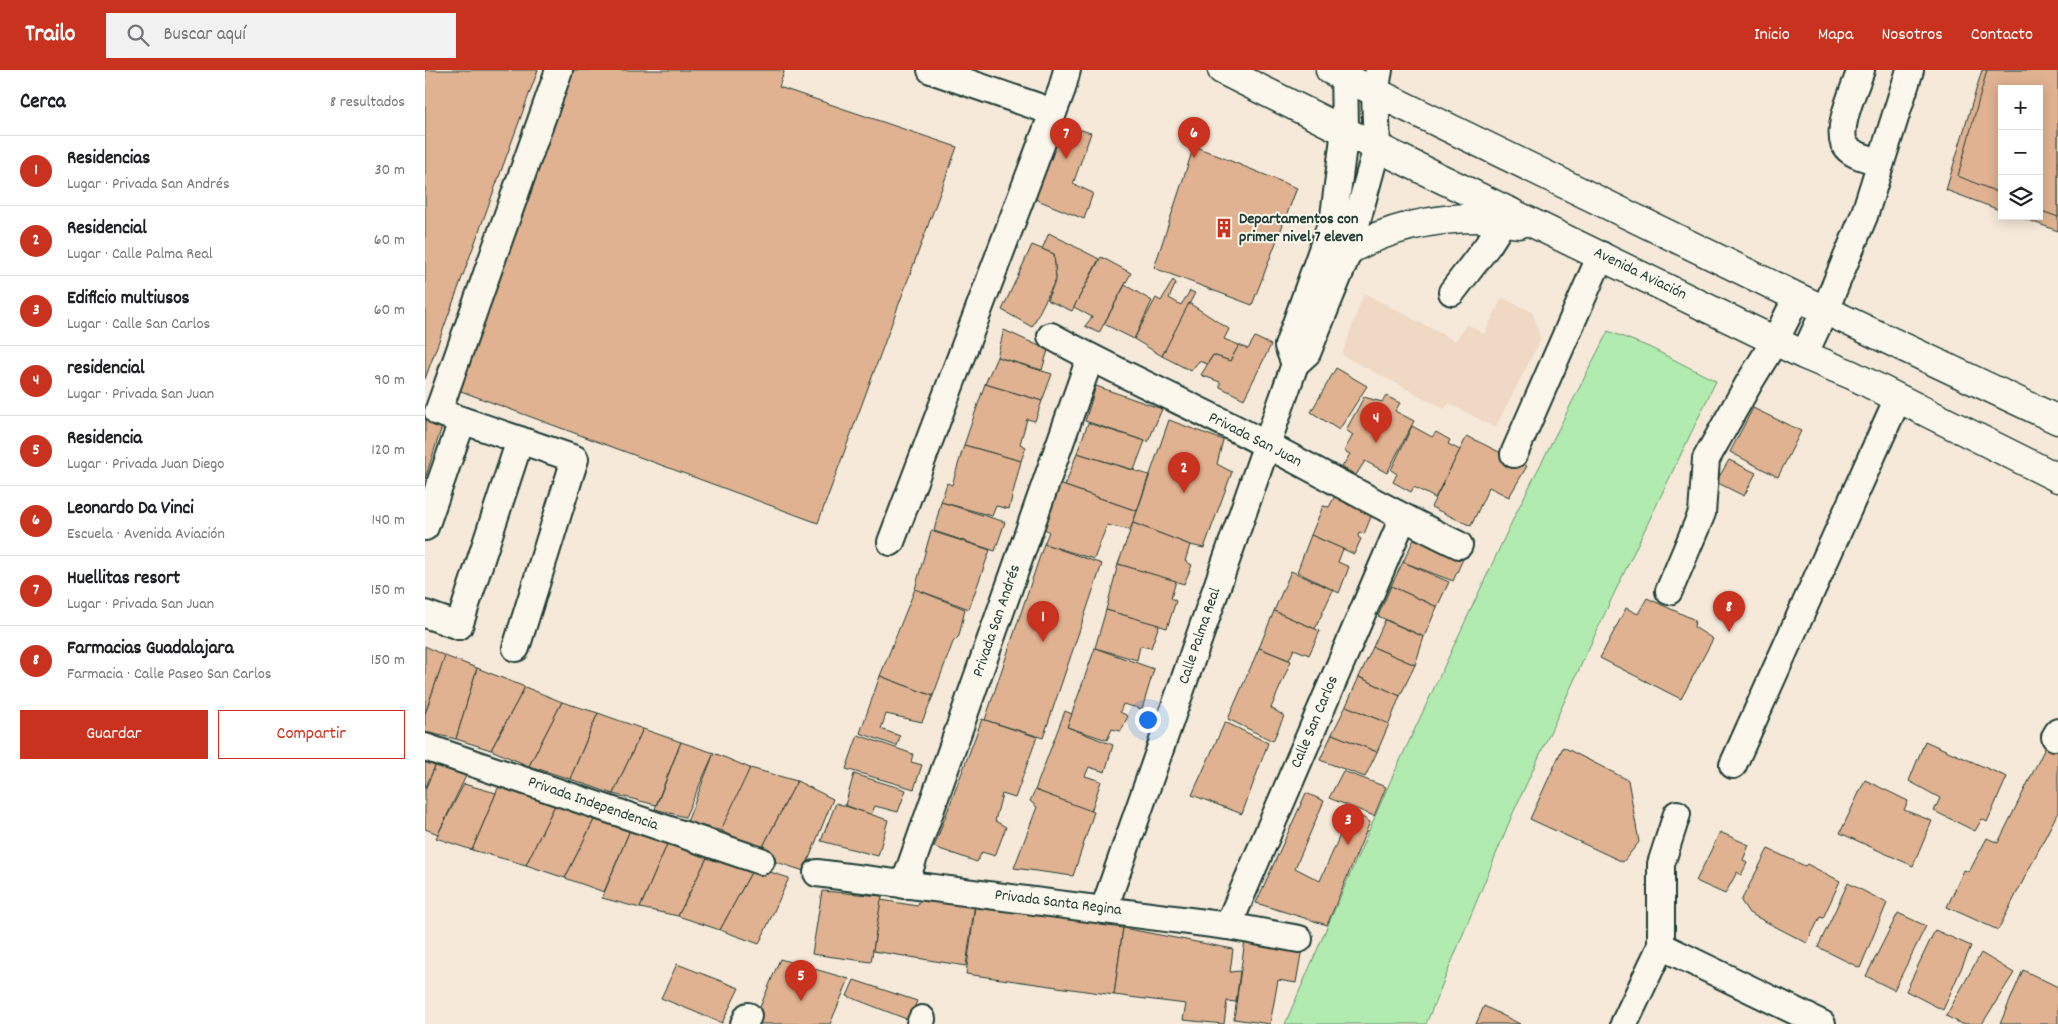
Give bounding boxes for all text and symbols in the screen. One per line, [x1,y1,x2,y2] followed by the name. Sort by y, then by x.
[106,13,456,58] search box
[25,18,76,52] text: Trailo
[124,21,152,49] icon: search
[164,22,246,49] text: Buscar aquí
[1754,23,1790,48] text: Inicio
[1818,23,1853,48] text: Mapa
[1881,23,1943,48] text: Nosotros
[1971,23,2033,48] text: Contacto
[1998,85,2043,220] map controls
[1998,85,2043,130] button: +
[20,88,66,118] text: Cerca
[330,91,405,114] text: 8 resultados
[1178,117,1210,158] pin: 6
[1050,118,1082,159] pin: 7
[1998,130,2043,175] button: −
[67,146,150,173] text: Residencias
[34,159,38,182] text: 1
[375,159,405,182] text: 30 m
[67,173,230,196] text: Lugar · Privada San Andrés
[1998,175,2043,220] button: layers
[1239,208,1363,249] place label: Departamentos con primer nivel 7 eleven
[67,216,147,243] text: Residencial
[1213,217,1235,239] building icon: Departamentos con primer nivel 7 eleven
[33,229,40,252] text: 2
[374,229,405,252] text: 60 m
[1589,241,1691,307] street label: Avenida Aviación
[67,243,213,266] text: Lugar · Calle Palma Real
[67,286,190,313] text: Edificio multiusos
[32,299,40,322] text: 3
[374,299,405,322] text: 60 m
[67,313,210,336] text: Lugar · Calle San Carlos
[67,356,144,383] text: residencial
[33,369,39,392] text: 4
[374,369,405,392] text: 90 m
[67,383,214,406] text: Lugar · Privada San Juan
[1360,402,1392,443] pin: 4
[1204,407,1306,473] street label: Privada San Juan
[67,426,142,453] text: Residencia
[32,439,40,462] text: 5
[371,439,405,462] text: 120 m
[1168,452,1200,493] pin: 2
[67,453,225,476] text: Lugar · Privada Juan Diego
[67,496,194,523] text: Leonardo Da Vinci
[32,509,40,532] text: 6
[371,509,405,532] text: 140 m
[67,523,225,546] text: Escuela · Avenida Aviación
[967,561,1027,680] street label: Privada San Andrés
[67,566,180,593] text: Huellitas resort
[33,579,39,602] text: 7
[371,579,405,602] text: 150 m
[1173,585,1227,687] street label: Calle Palma Real
[1713,591,1745,632] pin: 8
[67,593,214,616] text: Lugar · Privada San Juan
[1027,601,1059,642] pin: 1
[67,636,234,663] text: Farmacias Guadalajara
[33,649,39,672] text: 8
[371,649,405,672] text: 150 m
[67,663,272,686] text: Farmacia · Calle Paseo San Carlos
[1285,672,1345,772] street label: Calle San Carlos
[1135,707,1161,733] your location
[20,710,208,759] button: Guardar
[218,710,405,759] button: Compartir
[525,771,662,837] street label: Privada Independencia
[1332,804,1364,845] pin: 3
[993,884,1123,922] street label: Privada Santa Regina
[785,960,817,1001] pin: 5

